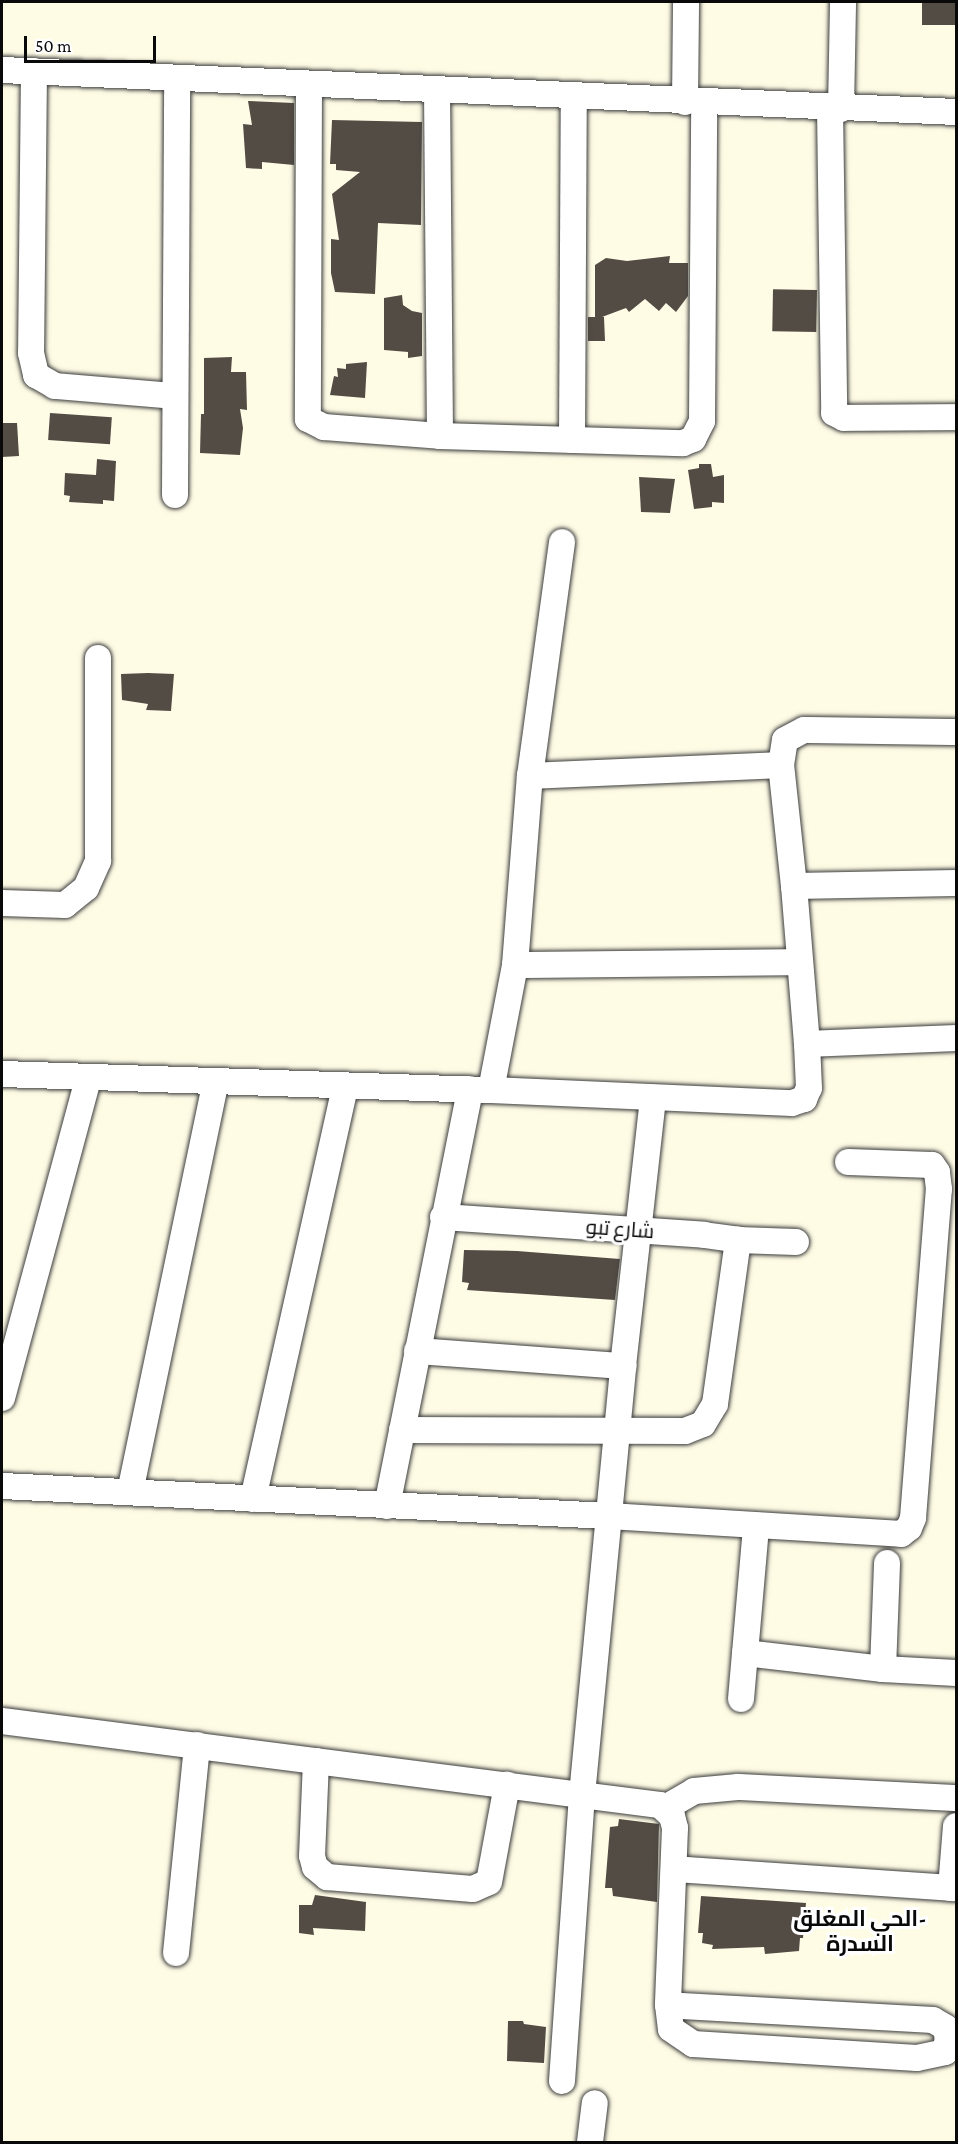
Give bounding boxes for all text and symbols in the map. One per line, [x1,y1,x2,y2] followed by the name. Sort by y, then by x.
[27,24,159,62] scale bar
[35,36,72,56] text: 50 m
[585,1214,655,1244] street label: شارع تبو
[793,1905,927,1957] district label: الحي المغلق- السدرة

